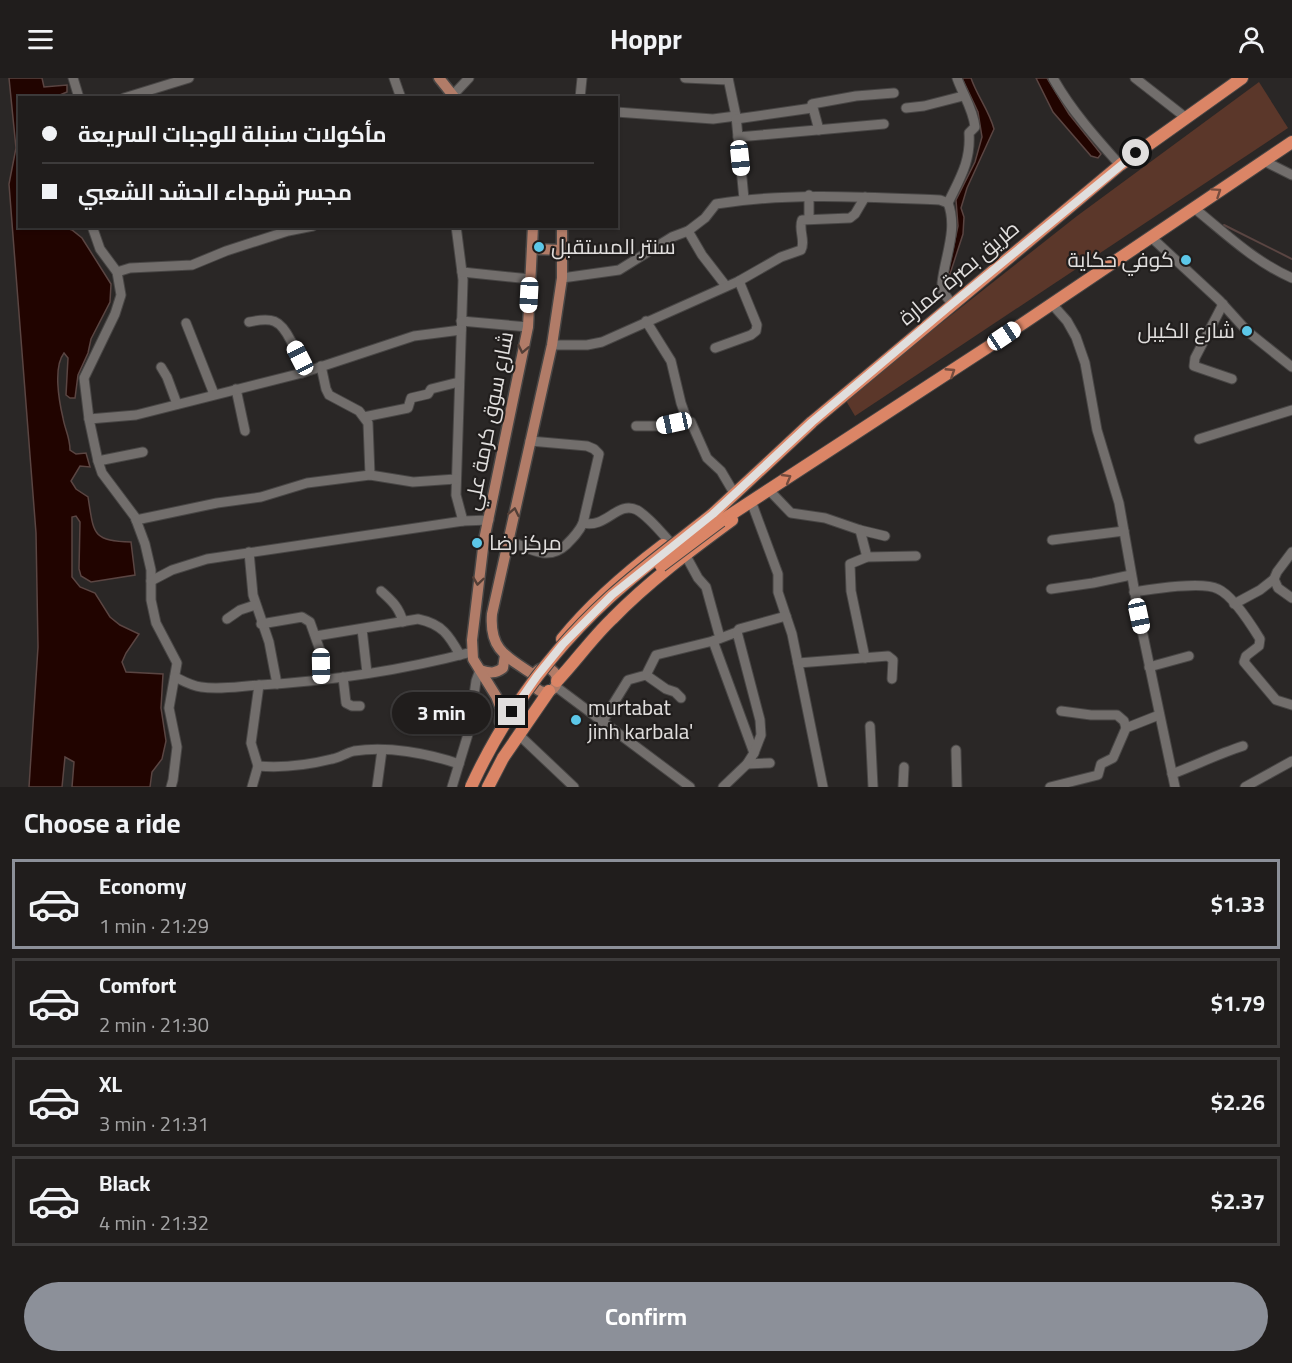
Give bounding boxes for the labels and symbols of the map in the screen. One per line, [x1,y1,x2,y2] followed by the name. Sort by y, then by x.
[729,139,751,177] car
[1122,139,1149,166] route start
[1210,188,1221,199] one-way arrow
[889,210,1028,336] street label: طريق بصرة عمارة
[551,227,676,266] place label: سنتر المستقبل
[532,240,546,254] marker: سنتر المستقبل
[1068,240,1174,279] place label: كوفي حكاية
[1179,253,1193,267] marker: كوفي حكاية
[519,277,539,313] car
[1137,311,1235,350] place label: شارع الكيبل
[984,318,1024,354] car
[1240,324,1254,338] marker: شارع الكيبل
[452,328,525,514] street label: شارع سوق كرمة علي
[284,338,316,378] car
[517,343,530,353] one-way arrow
[944,368,955,379] one-way arrow
[655,410,693,436] car
[781,473,791,485] one-way arrow
[507,508,520,518] one-way arrow
[489,523,562,562] place label: مركز رضا
[470,536,484,550] marker: مركز رضا
[473,577,485,586] one-way arrow
[1126,597,1152,635] car
[312,648,330,684] car
[586,688,693,751] place label: murtabat jinh karbala'
[392,691,491,733] callout: 3 min
[498,698,525,725] route end
[569,713,583,727] marker: murtabat jinh karbala'

